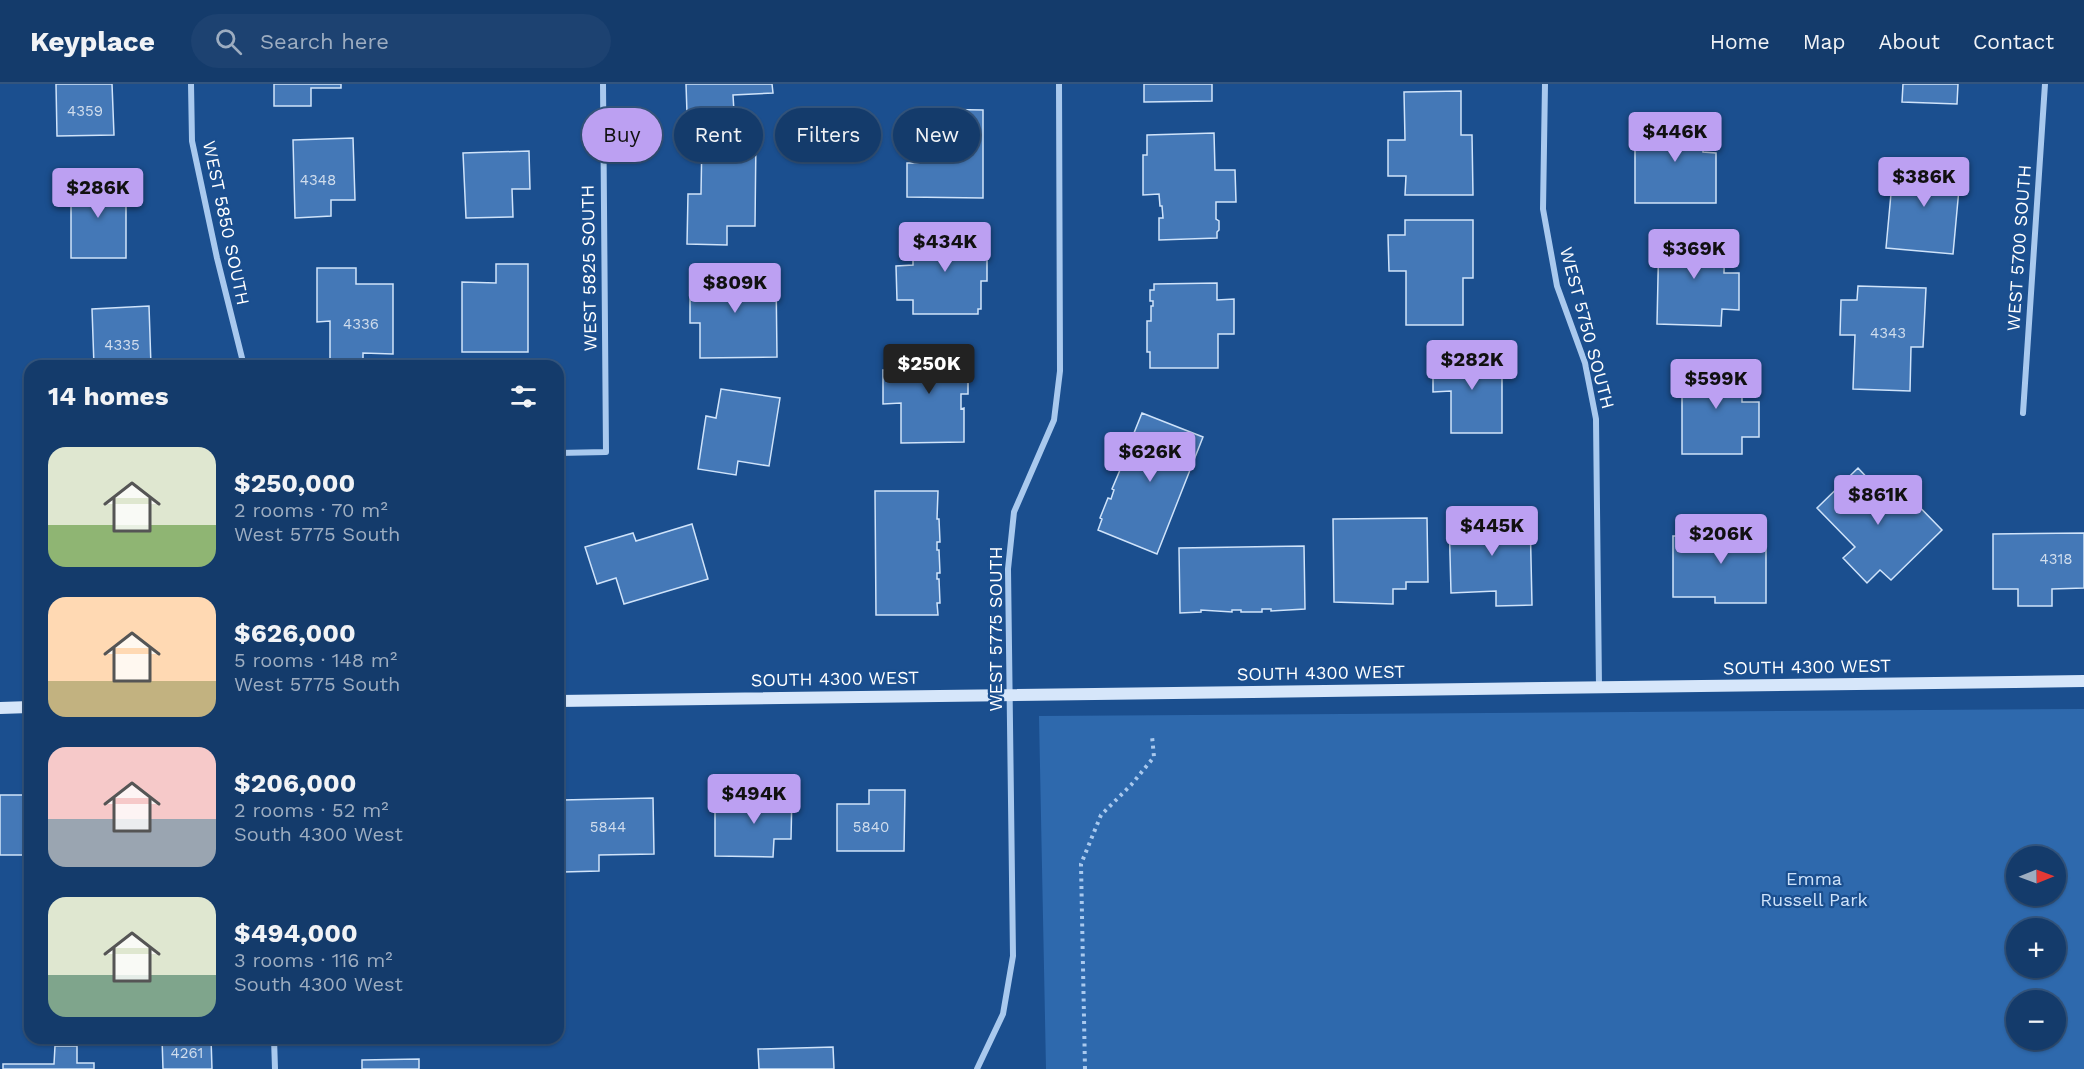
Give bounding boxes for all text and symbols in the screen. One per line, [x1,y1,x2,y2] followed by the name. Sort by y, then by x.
[191,14,611,68] search box
[30,25,155,58] text: Keyplace
[212,25,245,58] icon: search
[260,29,389,54] text: Search here
[1710,29,1770,54] text: Home
[1803,29,1846,54] text: Map
[1879,29,1940,54] text: About
[1973,29,2054,54] text: Contact
[67,102,103,120] house number: 4359
[582,108,662,162] chip: Buy
[674,108,763,162] chip: Rent
[775,108,881,162] chip: Filters
[893,108,980,162] chip: New
[1633,112,1717,163] pin: $446K
[1643,119,1707,143] text: $446K
[199,139,254,307] street label: WEST 5850 SOUTH
[1882,157,1966,208] pin: $386K
[1892,164,1956,188] text: $386K
[2002,164,2035,332] street label: WEST 5700 SOUTH
[56,168,140,219] pin: $286K
[300,171,336,189] house number: 4348
[66,175,130,199] text: $286K
[577,184,600,352] street label: WEST 5825 SOUTH
[903,222,987,273] pin: $434K
[913,229,977,253] text: $434K
[1652,229,1736,280] pin: $369K
[1662,236,1726,260] text: $369K
[1556,245,1619,411] street label: WEST 5750 SOUTH
[693,263,777,314] pin: $809K
[703,270,767,294] text: $809K
[343,315,379,333] house number: 4336
[1870,324,1906,342] house number: 4343
[104,336,140,354] house number: 4335
[1430,340,1514,391] pin: $282K
[887,344,971,395] pin: $250K
[1440,347,1504,371] text: $282K
[897,351,961,375] text: $250K
[1674,359,1758,410] pin: $599K
[1685,366,1747,390] text: $599K
[507,380,540,413] icon: filters
[48,381,169,411] text: 14 homes
[1108,432,1192,483] pin: $626K
[1118,439,1182,463] text: $626K
[234,468,355,498] text: $250,000
[96,471,168,543] icon: home
[1836,475,1920,526] pin: $861K
[1848,482,1908,506] text: $861K
[234,498,388,522] text: 2 rooms · 70 m²
[1450,506,1534,557] pin: $445K
[1460,513,1524,537] text: $445K
[1679,514,1763,565] pin: $206K
[1689,521,1753,545] text: $206K
[234,522,400,546] text: West 5775 South
[985,546,1006,712] street label: WEST 5775 SOUTH
[2039,550,2073,568] house number: 4318
[234,618,356,648] text: $626,000
[96,621,168,693] icon: home
[234,648,397,672] text: 5 rooms · 148 m²
[1723,655,1891,678] street label: SOUTH 4300 WEST
[1237,661,1405,684] street label: SOUTH 4300 WEST
[751,667,919,690] street label: SOUTH 4300 WEST
[234,672,400,696] text: West 5775 South
[234,768,356,798] text: $206,000
[96,771,168,843] icon: home
[712,774,796,825] pin: $494K
[722,781,786,805] text: $494K
[234,798,389,822] text: 2 rooms · 52 m²
[590,818,626,836] house number: 5844
[853,818,889,836] house number: 5840
[234,822,403,846] text: South 4300 West
[2006,846,2066,906] north arrow
[2006,846,2066,1050] map controls
[1760,868,1868,910] park label: Emma Russell Park
[234,918,358,948] text: $494,000
[2006,918,2066,978] button: +
[96,921,168,993] icon: home
[234,948,393,972] text: 3 rooms · 116 m²
[234,972,403,996] text: South 4300 West
[2006,990,2066,1050] button: −
[171,1044,203,1062] house number: 4261

